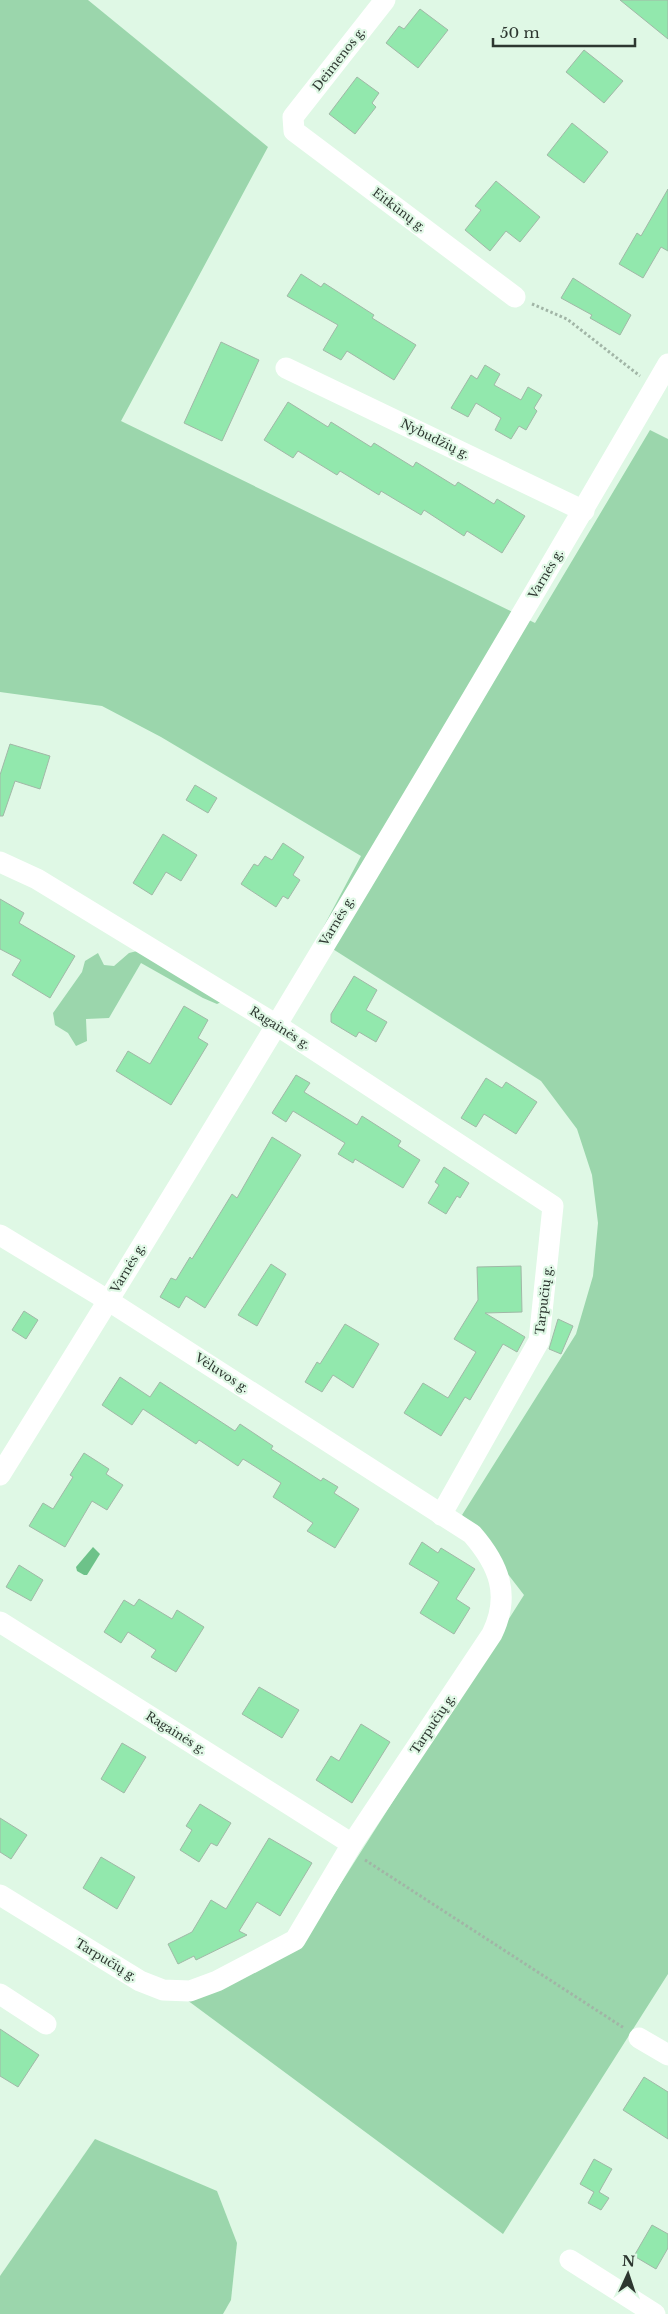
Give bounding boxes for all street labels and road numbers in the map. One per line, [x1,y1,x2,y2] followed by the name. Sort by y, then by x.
[309,24,368,94] street label: Deimenos g.
[370,185,429,235] street label: Eitkūnų g.
[398,415,472,462] street label: Nybudžių g.
[524,546,566,602] street label: Varnės g.
[315,893,357,949] street label: Varnės g.
[247,1003,313,1052] street label: Ragainės g.
[106,1240,148,1296] street label: Varnės g.
[532,1265,555,1335] street label: Tarpučių g.
[192,1349,252,1396] street label: Vėluvos g.
[407,1691,458,1757] street label: Tarpučių g.
[143,1708,209,1757] street label: Ragainės g.
[73,1935,140,1984] street label: Tarpučių g.

